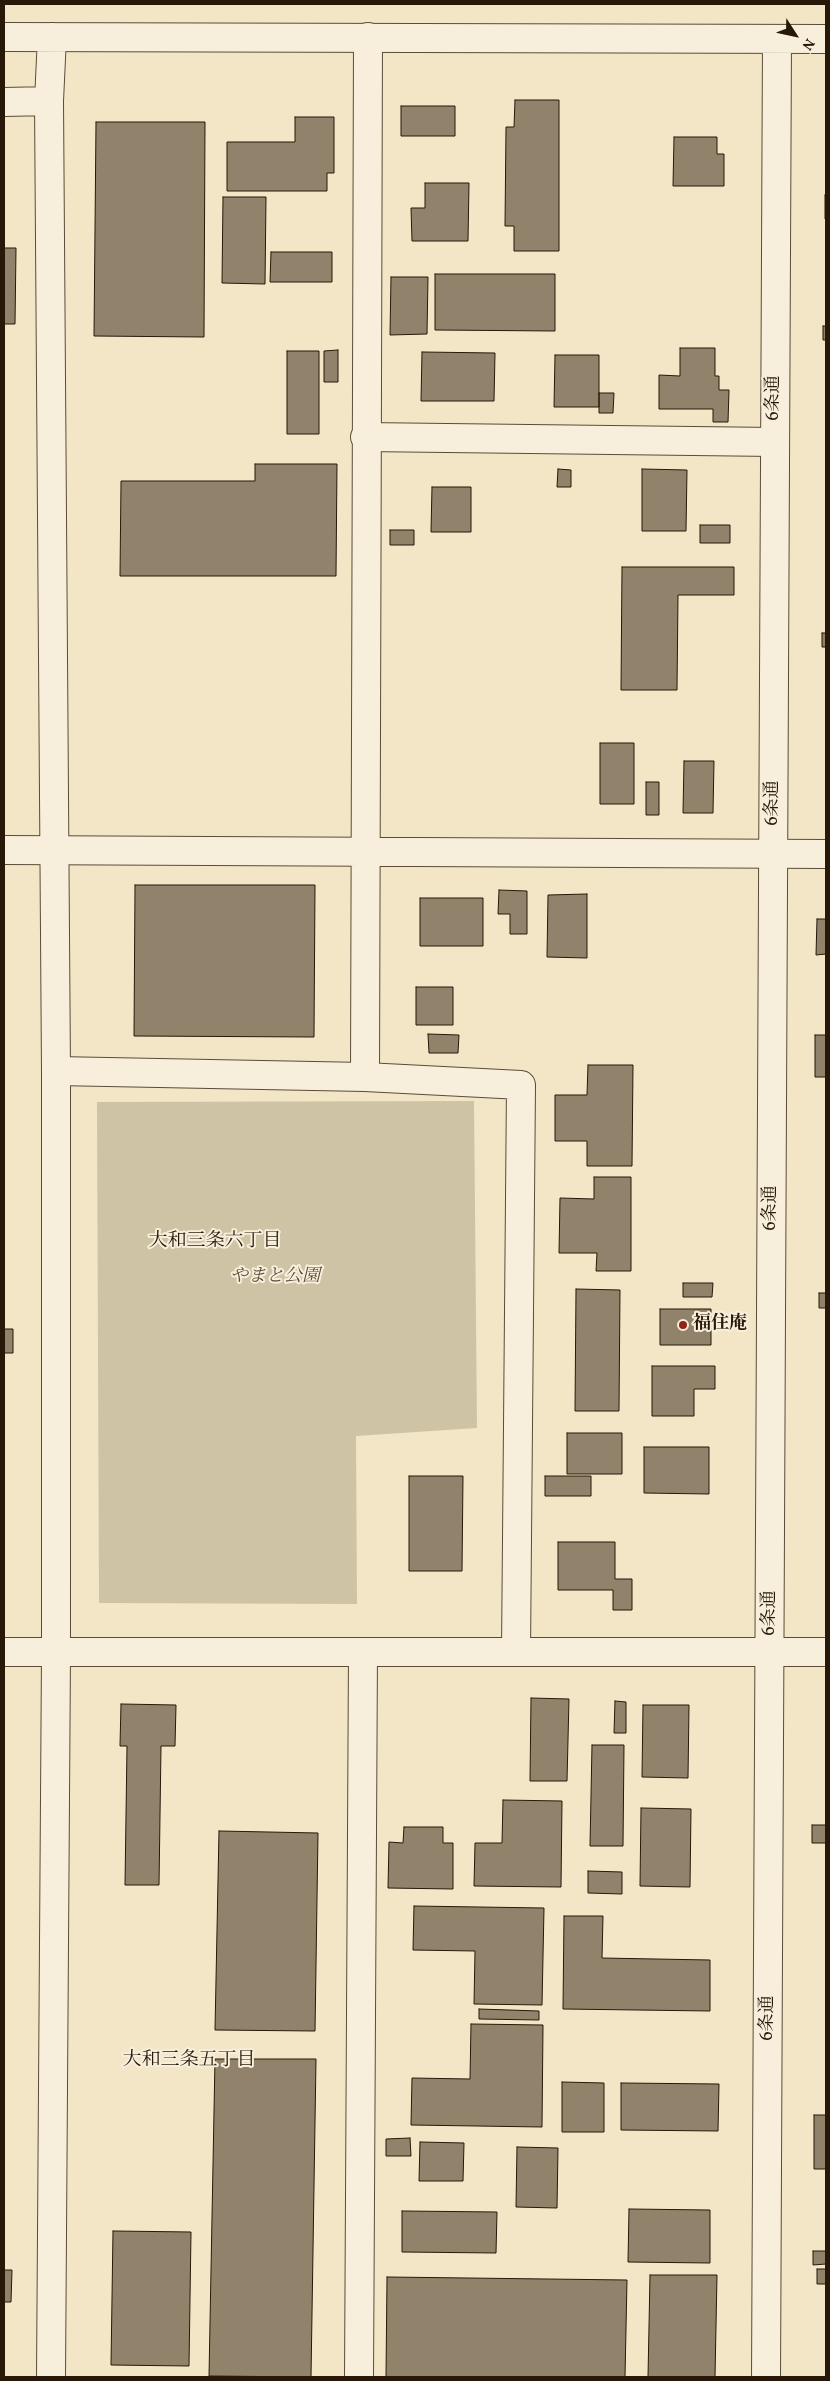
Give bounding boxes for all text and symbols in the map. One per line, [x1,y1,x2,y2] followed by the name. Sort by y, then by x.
[770,10,820,60] north arrow
[797,34,818,53] text: N
[764,375,786,421] street label: 6条通
[763,780,785,826] street label: 6条通
[761,1185,783,1231] street label: 6条通
[149,1232,281,1254] district label: 大和三条六丁目
[230,1267,320,1289] park label: やまと公園
[693,1314,747,1336] place label: 福住庵
[677,1319,689,1331] marker: 福住庵
[760,1590,782,1636] street label: 6条通
[758,1995,780,2041] street label: 6条通
[123,2051,255,2073] district label: 大和三条五丁目

